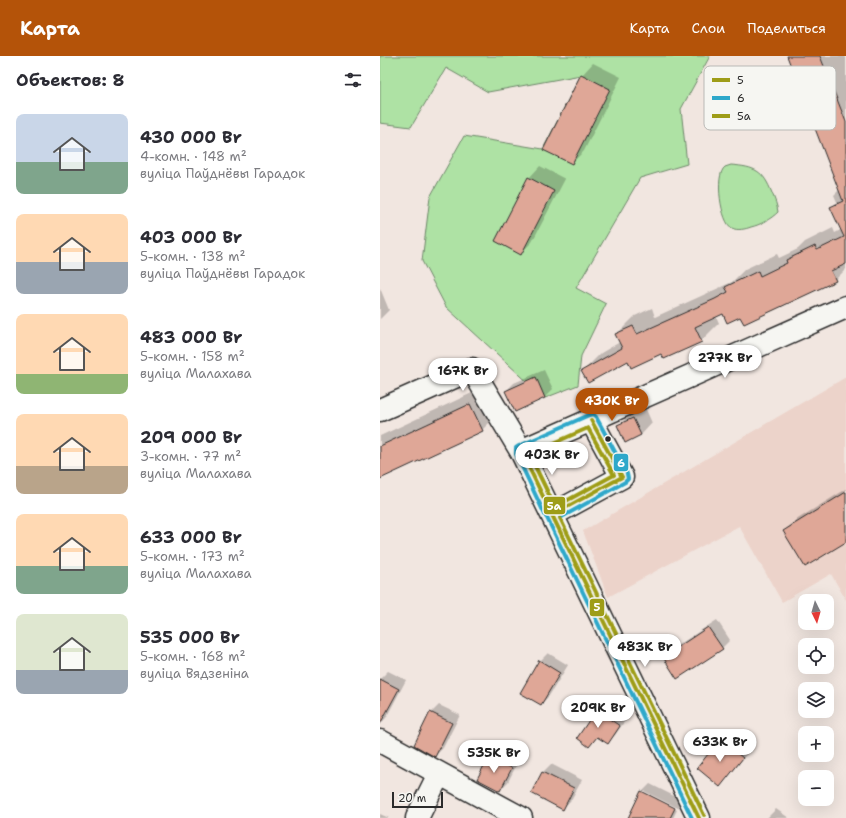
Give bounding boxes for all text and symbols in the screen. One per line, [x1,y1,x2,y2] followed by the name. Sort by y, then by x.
[20,16,80,41] text: Карта
[629,19,670,37] text: Карта
[692,19,725,37] text: Слои
[747,19,826,37] text: Поделиться
[704,66,836,130] legend
[16,69,125,91] text: Объектов: 8
[342,69,364,91] icon: filters
[737,73,744,88] text: 5
[737,91,745,106] text: 6
[737,109,751,124] text: 5а
[140,126,242,148] text: 430 000 Br
[48,130,96,178] icon: home
[140,148,247,165] text: 4-комн. · 148 m²
[140,165,305,182] text: вуліца Паўднёвы Гарадок
[140,226,242,248] text: 403 000 Br
[48,230,96,278] icon: home
[140,248,245,265] text: 5-комн. · 138 m²
[140,265,305,282] text: вуліца Паўднёвы Гарадок
[140,326,242,348] text: 483 000 Br
[48,330,96,378] icon: home
[688,345,762,379] pin: 277K Br
[140,348,245,365] text: 5-комн. · 158 m²
[698,349,752,366] text: 277K Br
[426,358,500,392] pin: 167K Br
[437,362,489,379] text: 167K Br
[140,365,252,382] text: вуліца Малахава
[575,388,649,422] pin: 430K Br
[585,392,639,409] text: 430K Br
[140,426,242,448] text: 209 000 Br
[48,430,96,478] icon: home
[603,434,613,444] unlabelled marker
[515,442,589,476] pin: 403K Br
[524,446,580,463] text: 403K Br
[140,448,241,465] text: 3-комн. · 77 m²
[613,453,629,472] line badge: 6
[617,456,625,471] text: 6
[140,465,252,482] text: вуліца Малахава
[543,496,566,515] line badge: 5а
[547,499,562,514] text: 5а
[140,526,242,548] text: 633 000 Br
[48,530,96,578] icon: home
[140,548,245,565] text: 5-комн. · 173 m²
[140,565,252,582] text: вуліца Малахава
[798,594,834,630] north arrow
[798,594,834,806] map controls
[589,598,605,617] line badge: 5
[594,600,601,615] text: 5
[140,626,240,648] text: 535 000 Br
[48,630,96,678] icon: home
[608,634,682,668] pin: 483K Br
[617,638,673,655] text: 483K Br
[798,638,834,674] button: locate
[140,648,245,665] text: 5-комн. · 168 m²
[140,665,249,682] text: вуліца Вядзеніна
[798,682,834,718] button: layers
[561,695,635,729] pin: 209K Br
[570,699,626,716] text: 209K Br
[798,726,834,762] button: +
[683,729,757,763] pin: 633K Br
[693,733,747,750] text: 633K Br
[457,740,531,774] pin: 535K Br
[467,744,521,761] text: 535K Br
[798,770,834,806] button: −
[392,790,443,809] scale bar
[398,791,426,806] text: 20 m

